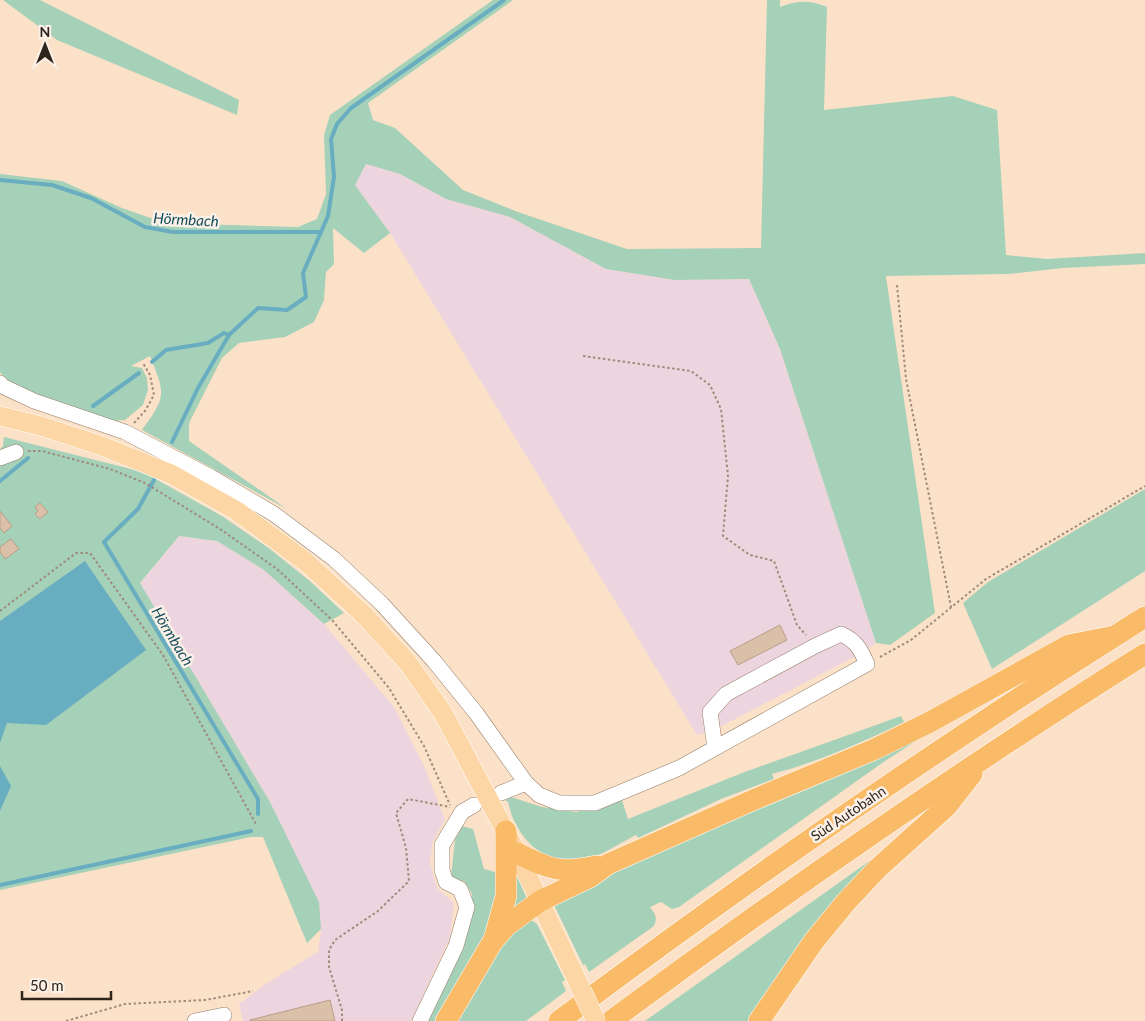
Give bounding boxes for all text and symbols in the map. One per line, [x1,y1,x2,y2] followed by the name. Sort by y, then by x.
[20,20,70,70] north arrow
[40,23,50,40] text: N
[153,208,219,230] water label: Hörmbach
[148,603,198,669] water label: Hörmbach
[807,782,889,844] street label: Süd Autobahn
[22,968,111,1000] scale bar
[30,976,64,994] text: 50 m

